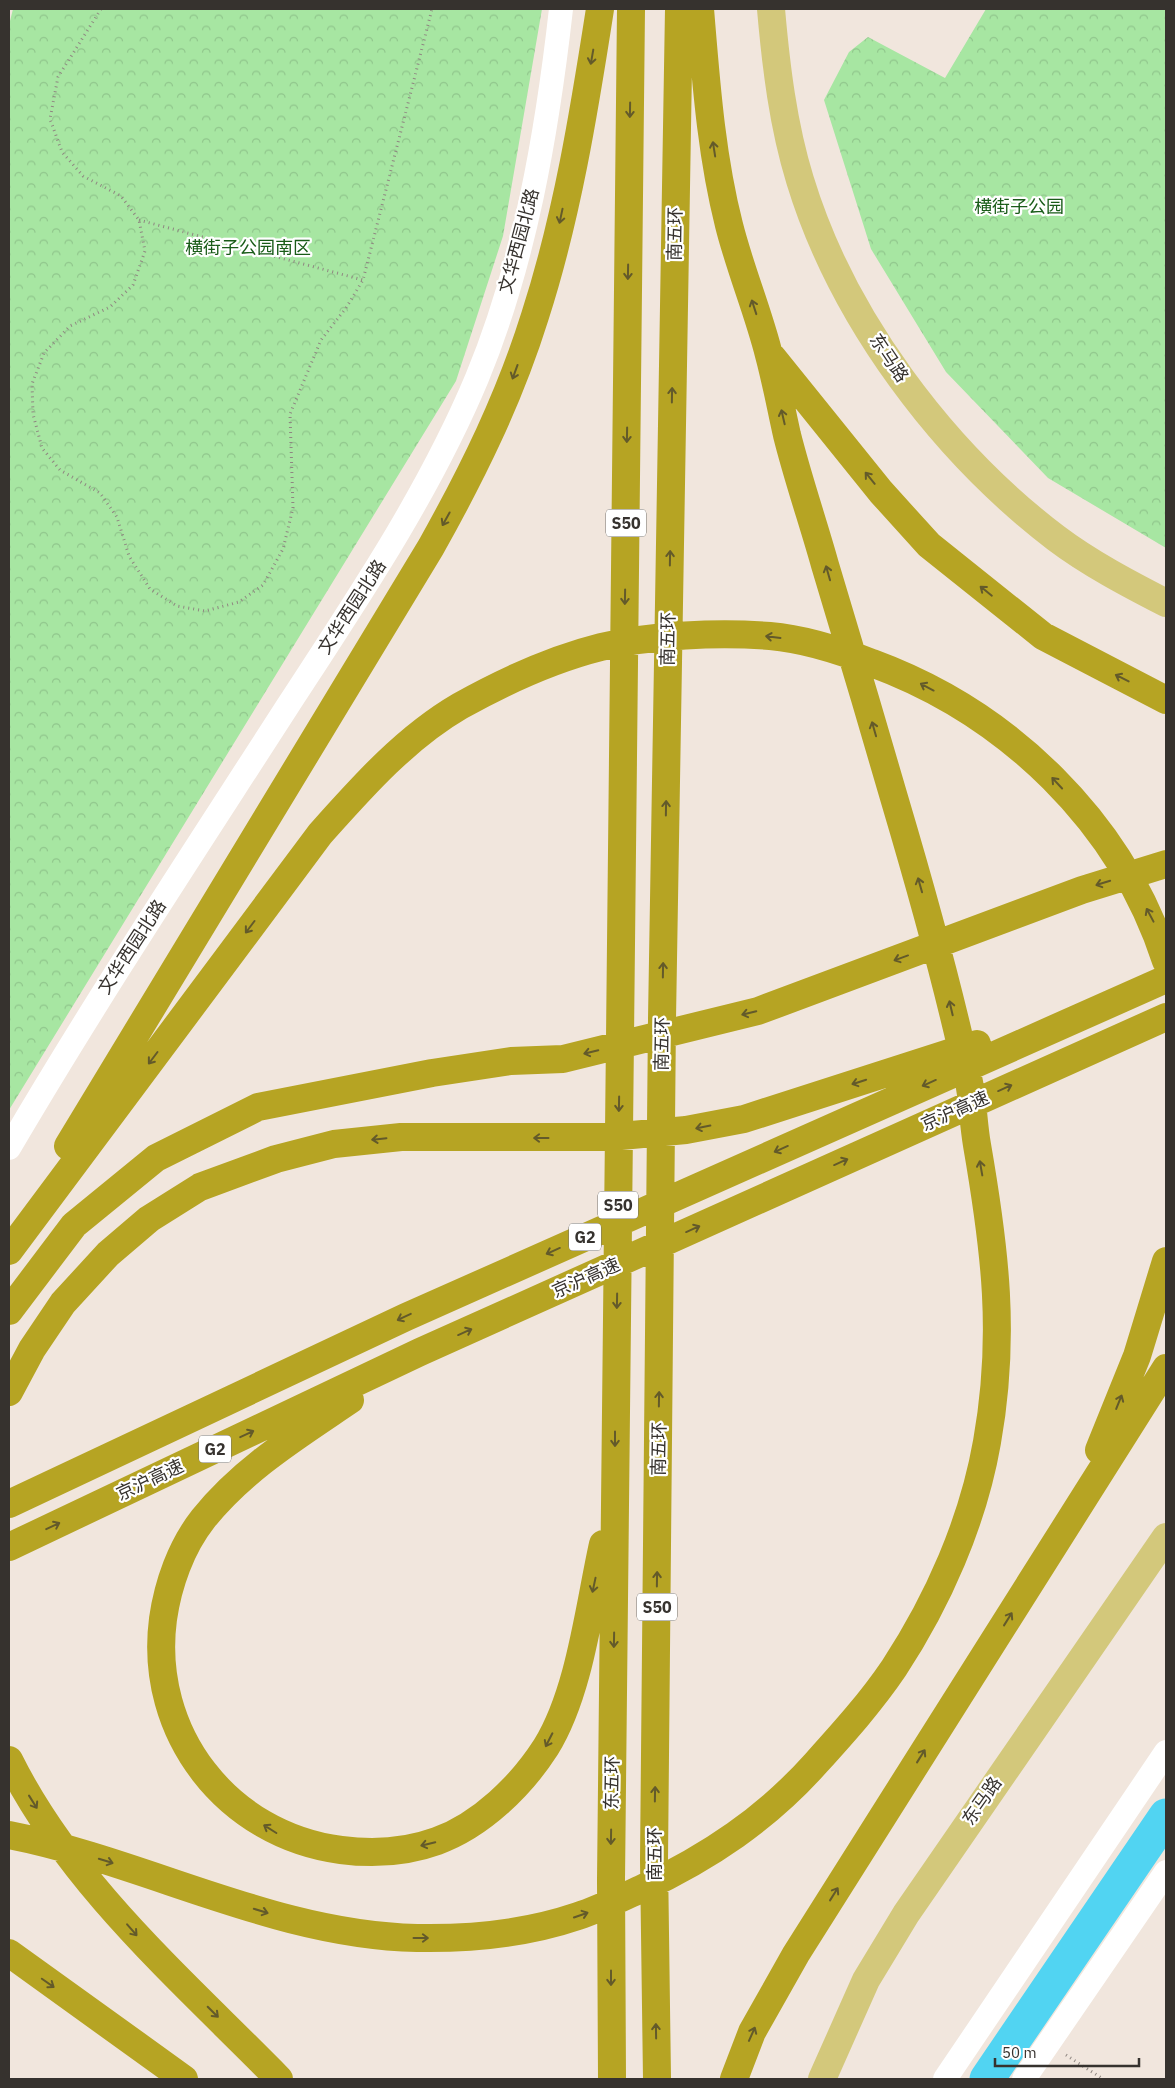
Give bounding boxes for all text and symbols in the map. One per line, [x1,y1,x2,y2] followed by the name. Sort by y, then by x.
[587,48,597,64] one-way arrow
[625,102,635,118] one-way arrow
[709,142,719,158] one-way arrow
[493,186,544,296] street label: 文华西园北路
[974,195,1064,218] park label: 横街子公园
[663,207,686,261] street label: 南五环
[556,208,566,224] one-way arrow
[185,236,311,259] park label: 横街子公园南区
[623,264,633,280] one-way arrow
[749,299,758,315] one-way arrow
[865,329,914,387] street label: 东马路
[510,364,519,379] one-way arrow
[668,387,677,403] one-way arrow
[778,410,787,426] one-way arrow
[622,426,632,443] one-way arrow
[864,472,875,485] one-way arrow
[606,509,646,536] road number: S50
[441,511,451,525] one-way arrow
[665,550,675,566] one-way arrow
[313,555,391,658] street label: 文华西园北路
[822,566,832,582] one-way arrow
[980,585,993,596] one-way arrow
[620,589,630,605] one-way arrow
[656,612,679,666] street label: 南五环
[766,632,782,642] one-way arrow
[1115,673,1130,683] one-way arrow
[919,682,934,692] one-way arrow
[868,722,878,738] one-way arrow
[1051,776,1063,789] one-way arrow
[661,800,671,816] one-way arrow
[914,878,924,894] one-way arrow
[1095,879,1111,889] one-way arrow
[93,895,171,998] street label: 文华西园北路
[1145,908,1154,923] one-way arrow
[245,920,255,934] one-way arrow
[894,953,909,963] one-way arrow
[658,962,668,978] one-way arrow
[946,1001,955,1017] one-way arrow
[741,1009,757,1018] one-way arrow
[650,1017,673,1071] street label: 南五环
[583,1048,599,1058] one-way arrow
[148,1051,158,1065] one-way arrow
[851,1078,867,1088] one-way arrow
[922,1078,937,1088] one-way arrow
[997,1083,1012,1093] one-way arrow
[917,1085,992,1136] street label: 京沪高速
[614,1096,624,1112] one-way arrow
[695,1122,711,1132] one-way arrow
[533,1133,550,1143] one-way arrow
[371,1134,387,1144] one-way arrow
[774,1145,789,1155] one-way arrow
[833,1157,848,1167] one-way arrow
[976,1160,986,1176] one-way arrow
[598,1192,638,1218] road number: S50
[569,1224,601,1250] road number: G2
[685,1224,700,1234] one-way arrow
[546,1247,561,1257] one-way arrow
[548,1252,623,1303] street label: 京沪高速
[612,1293,622,1309] one-way arrow
[397,1313,412,1323] one-way arrow
[457,1327,472,1336] one-way arrow
[654,1392,664,1408] one-way arrow
[1114,1395,1124,1410] one-way arrow
[647,1422,670,1476] street label: 南五环
[239,1429,254,1438] one-way arrow
[611,1430,620,1446] one-way arrow
[199,1436,231,1462] road number: G2
[112,1454,187,1505] street label: 京沪高速
[45,1521,60,1530] one-way arrow
[652,1571,662,1588] one-way arrow
[589,1577,598,1593] one-way arrow
[637,1594,677,1620] road number: S50
[1002,1612,1013,1626] one-way arrow
[609,1632,618,1648] one-way arrow
[544,1733,554,1748] one-way arrow
[916,1750,926,1764] one-way arrow
[600,1756,623,1810] street label: 东五环
[957,1772,1006,1829] street label: 东马路
[650,1786,660,1802] one-way arrow
[27,1795,38,1809] one-way arrow
[264,1823,278,1833] one-way arrow
[643,1827,666,1881] street label: 南五环
[607,1829,616,1845] one-way arrow
[421,1839,437,1849] one-way arrow
[98,1856,114,1866] one-way arrow
[829,1887,839,1901] one-way arrow
[253,1906,269,1916] one-way arrow
[573,1910,588,1919] one-way arrow
[126,1924,138,1937] one-way arrow
[412,1933,428,1943] one-way arrow
[606,1969,616,1985] one-way arrow
[41,1977,54,1988] one-way arrow
[207,2006,219,2019] one-way arrow
[651,2023,661,2039] one-way arrow
[747,2027,757,2042] one-way arrow
[995,2036,1139,2068] scale bar
[1002,2043,1037,2062] text: 50 m

